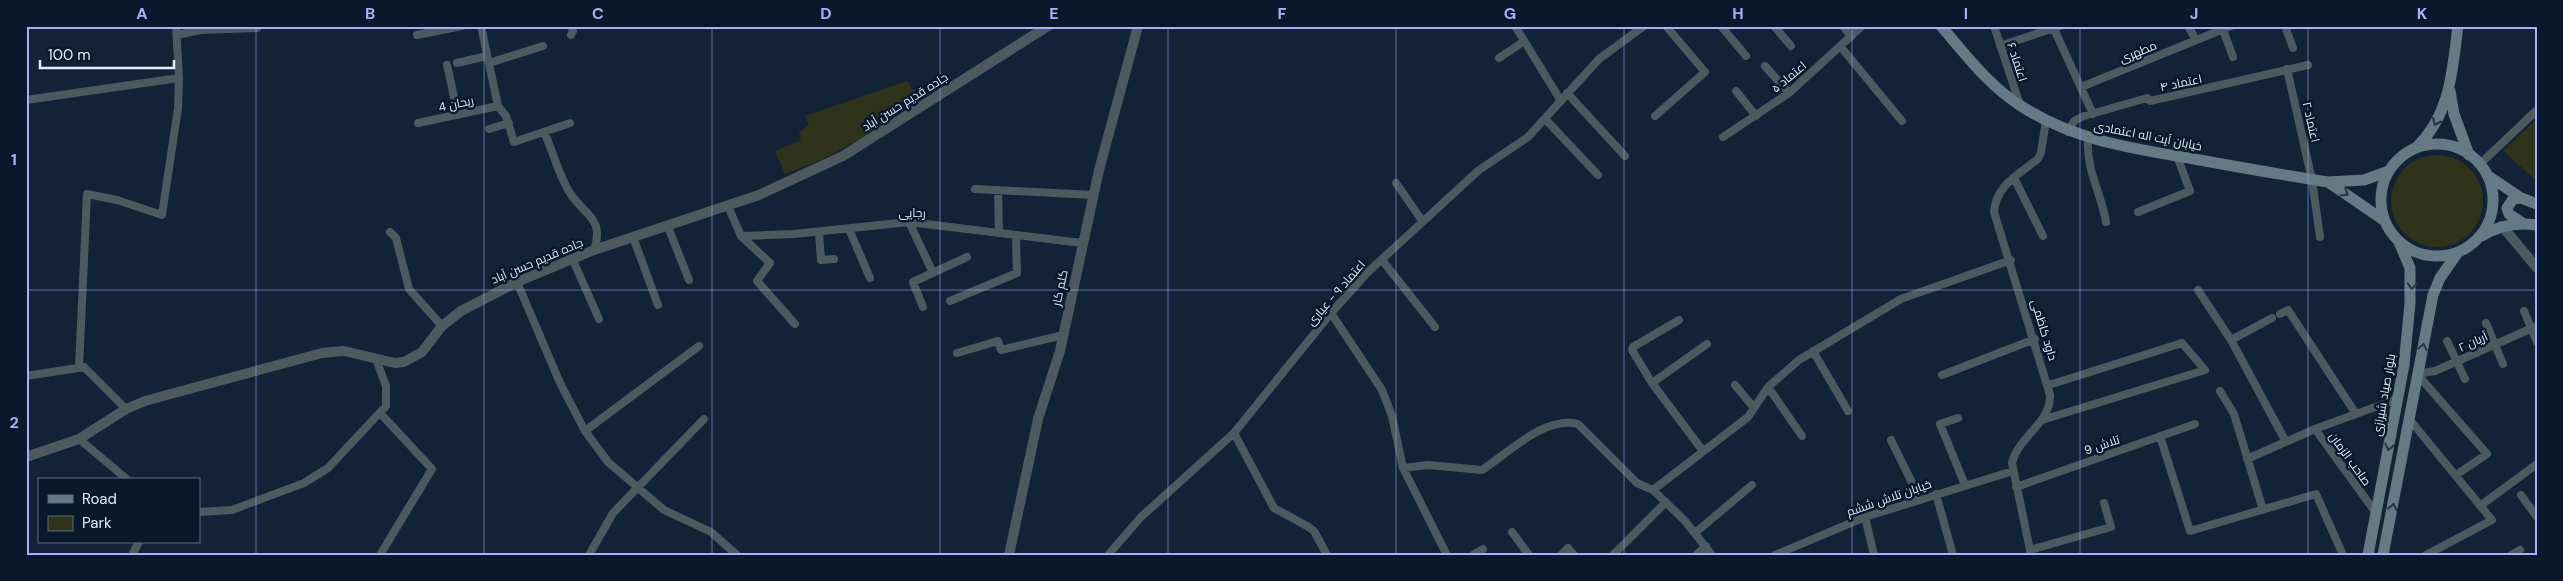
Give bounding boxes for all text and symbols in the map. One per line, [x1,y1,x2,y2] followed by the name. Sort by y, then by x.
[136,3,148,24] text: A
[365,3,375,24] text: B
[592,3,604,24] text: C
[820,3,832,24] text: D
[1049,3,1059,24] text: E
[1278,3,1287,24] text: F
[1504,3,1516,24] text: G
[1732,3,1744,24] text: H
[1964,3,1968,24] text: I
[2190,3,2198,24] text: J
[2417,3,2428,24] text: K
[2117,37,2159,67] street label: مطهری
[40,38,174,70] scale bar
[2003,40,2031,84] street label: اعتماد ۶
[48,45,91,65] text: 100 m
[1768,58,1810,96] street label: اعتماد ۵
[859,69,951,135] street label: جاده قدیم حسن آباد
[2159,71,2203,95] street label: اعتماد ۴
[437,92,475,116] street label: ریحان 4
[2299,100,2323,144] street label: اعتماد ۲
[2432,117,2443,126] one-way arrow
[2093,118,2203,154] street label: خیابان آیت اله اعتمادی
[11,149,17,170] text: 1
[2340,187,2349,196] one-way arrow
[898,205,926,221] street label: رجایی
[489,234,585,288] street label: جاده قدیم حسن آباد
[1303,257,1369,329] street label: اعتماد ۹ - عیاری
[1048,268,1072,308] street label: کلم کار
[2406,283,2417,291] one-way arrow
[2027,297,2061,363] street label: داود کاظمی
[2456,328,2491,356] street label: آریان ۲
[2417,343,2427,352] one-way arrow
[2369,352,2399,438] street label: بلوار صیاد شیرازی
[9,412,19,433] text: 2
[2325,429,2375,489] street label: صاحب الزمان
[2082,431,2123,459] street label: تلاش 9
[2384,443,2395,451] one-way arrow
[1844,476,1934,520] street label: خیابان تلاش ششم
[38,478,200,544] legend
[82,489,117,509] text: Road
[2387,502,2397,511] one-way arrow
[82,513,112,533] text: Park

